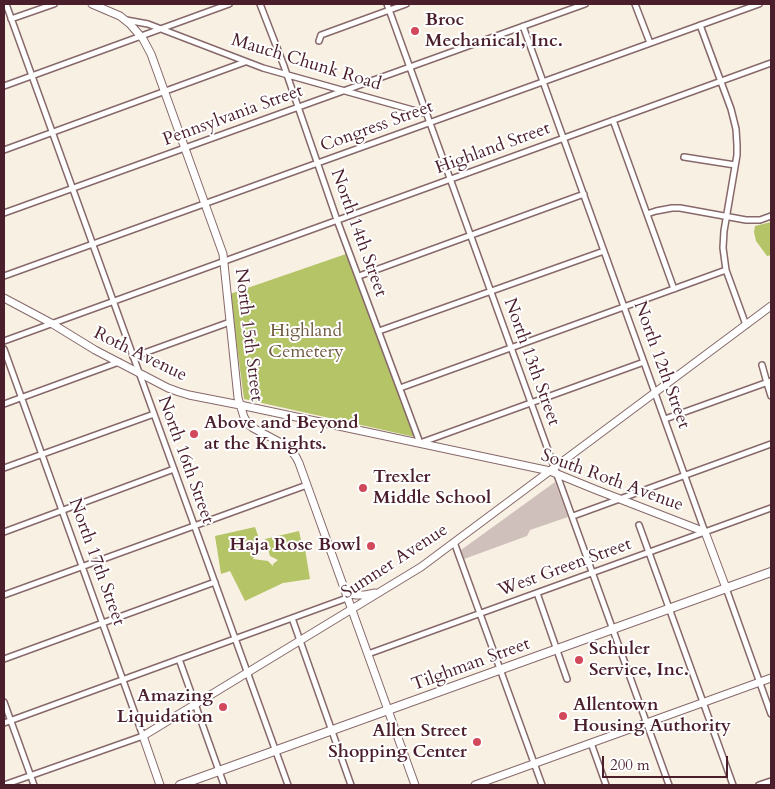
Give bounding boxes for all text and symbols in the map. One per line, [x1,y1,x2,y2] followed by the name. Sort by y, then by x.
[425,10,563,52] place label: Broc Mechanical, Inc.
[409,25,421,37] marker: Broc Mechanical, Inc.
[229,30,383,96] street label: Mauch Chunk Road
[160,81,306,151] street label: Pennsylvania Street
[318,97,436,157] street label: Congress Street
[433,118,553,180] street label: Highland Street
[325,166,391,300] street label: North 14th Street
[229,267,267,403] street label: North 15th Street
[498,295,564,429] street label: North 13th Street
[628,298,694,432] street label: North 12th Street
[268,321,344,364] park label: Highland Cemetery
[90,323,190,387] street label: Roth Avenue
[152,393,218,527] street label: North 16th Street
[204,413,359,456] place label: Above and Beyond at the Knights.
[188,428,200,440] marker: Above and Beyond at the Knights.
[538,445,686,517] street label: South Roth Avenue
[373,467,491,509] place label: Trexler Middle School
[357,482,369,494] marker: Trexler Middle School
[63,495,129,629] street label: North 17th Street
[338,520,452,604] street label: Sumner Avenue
[495,534,635,602] street label: West Green Street
[230,535,361,557] place label: Haja Rose Bowl
[365,540,377,552] marker: Haja Rose Bowl
[409,634,533,696] street label: Tilghman Street
[589,639,689,682] place label: Schuler Service, Inc.
[573,654,585,666] marker: Schuler Service, Inc.
[117,686,213,729] place label: Amazing Liquidation
[573,695,731,738] place label: Allentown Housing Authority
[217,701,229,713] marker: Amazing Liquidation
[557,710,569,722] marker: Allentown Housing Authority
[328,721,467,764] place label: Allen Street Shopping Center
[471,736,483,748] marker: Allen Street Shopping Center
[605,746,731,778] scale bar
[610,755,650,775] text: 200 m

